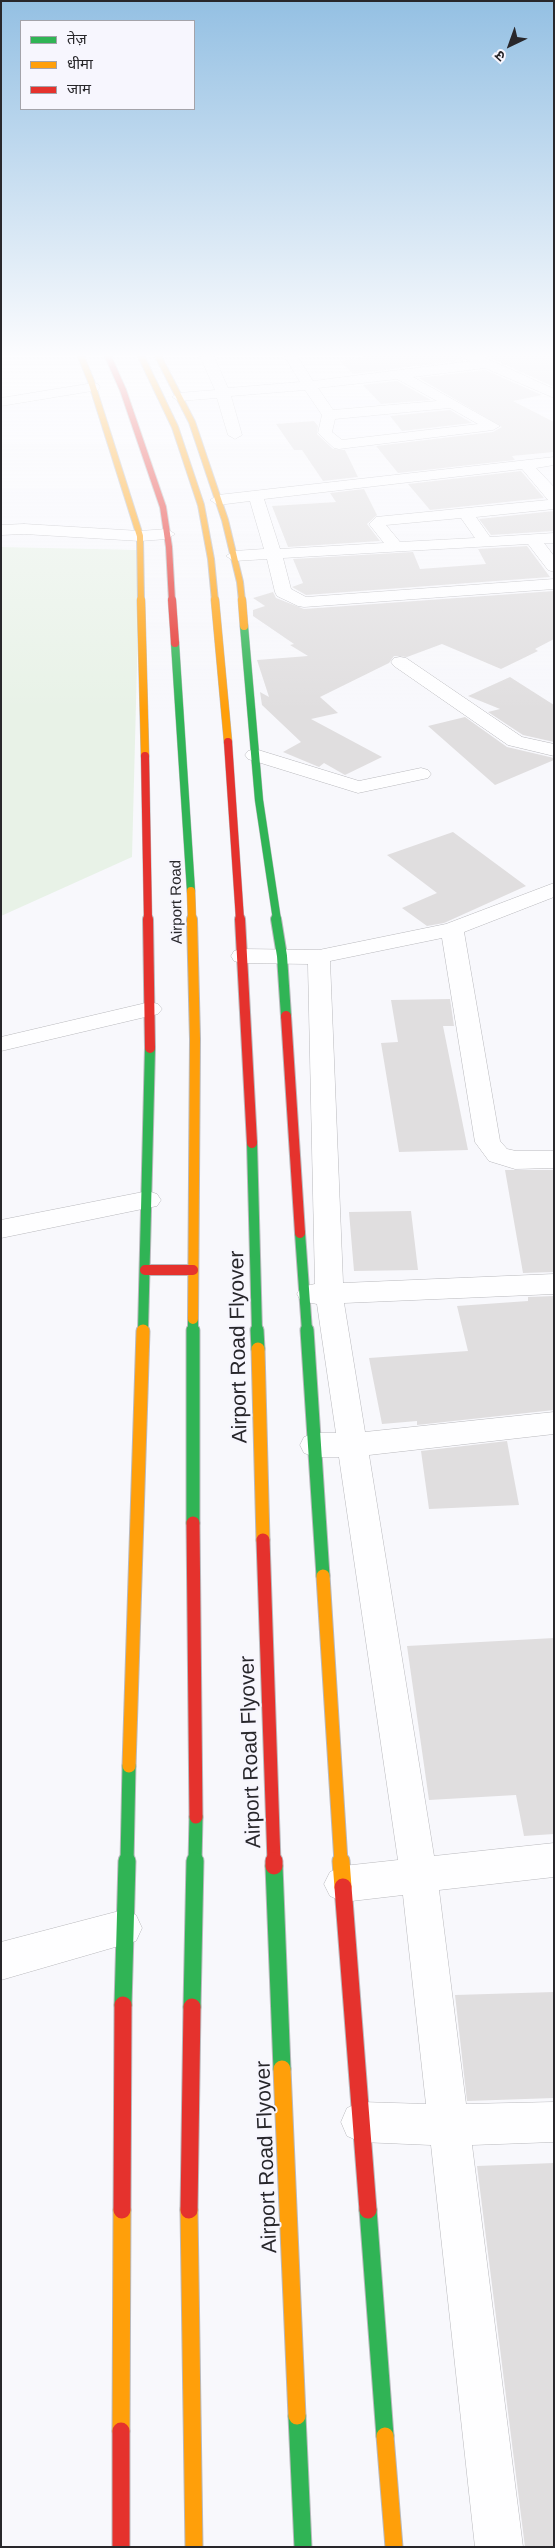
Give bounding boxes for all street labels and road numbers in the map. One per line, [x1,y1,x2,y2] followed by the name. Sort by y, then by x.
[167,860,187,944] street label: Airport Road
[225,1251,253,1443] street label: Airport Road Flyover
[235,1655,267,1849] street label: Airport Road Flyover
[251,2060,283,2254] street label: Airport Road Flyover

